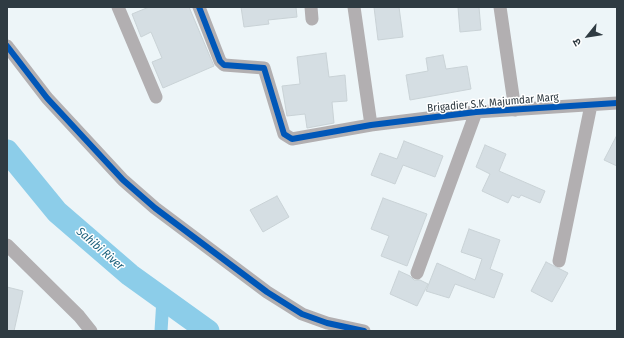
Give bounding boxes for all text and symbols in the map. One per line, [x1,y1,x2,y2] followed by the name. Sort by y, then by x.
[568,16,608,56] north arrow
[570,36,584,48] text: उ
[427,91,559,115] street label: Brigadier S.K. Majumdar Marg
[73,224,127,274] water label: Sahibi River

